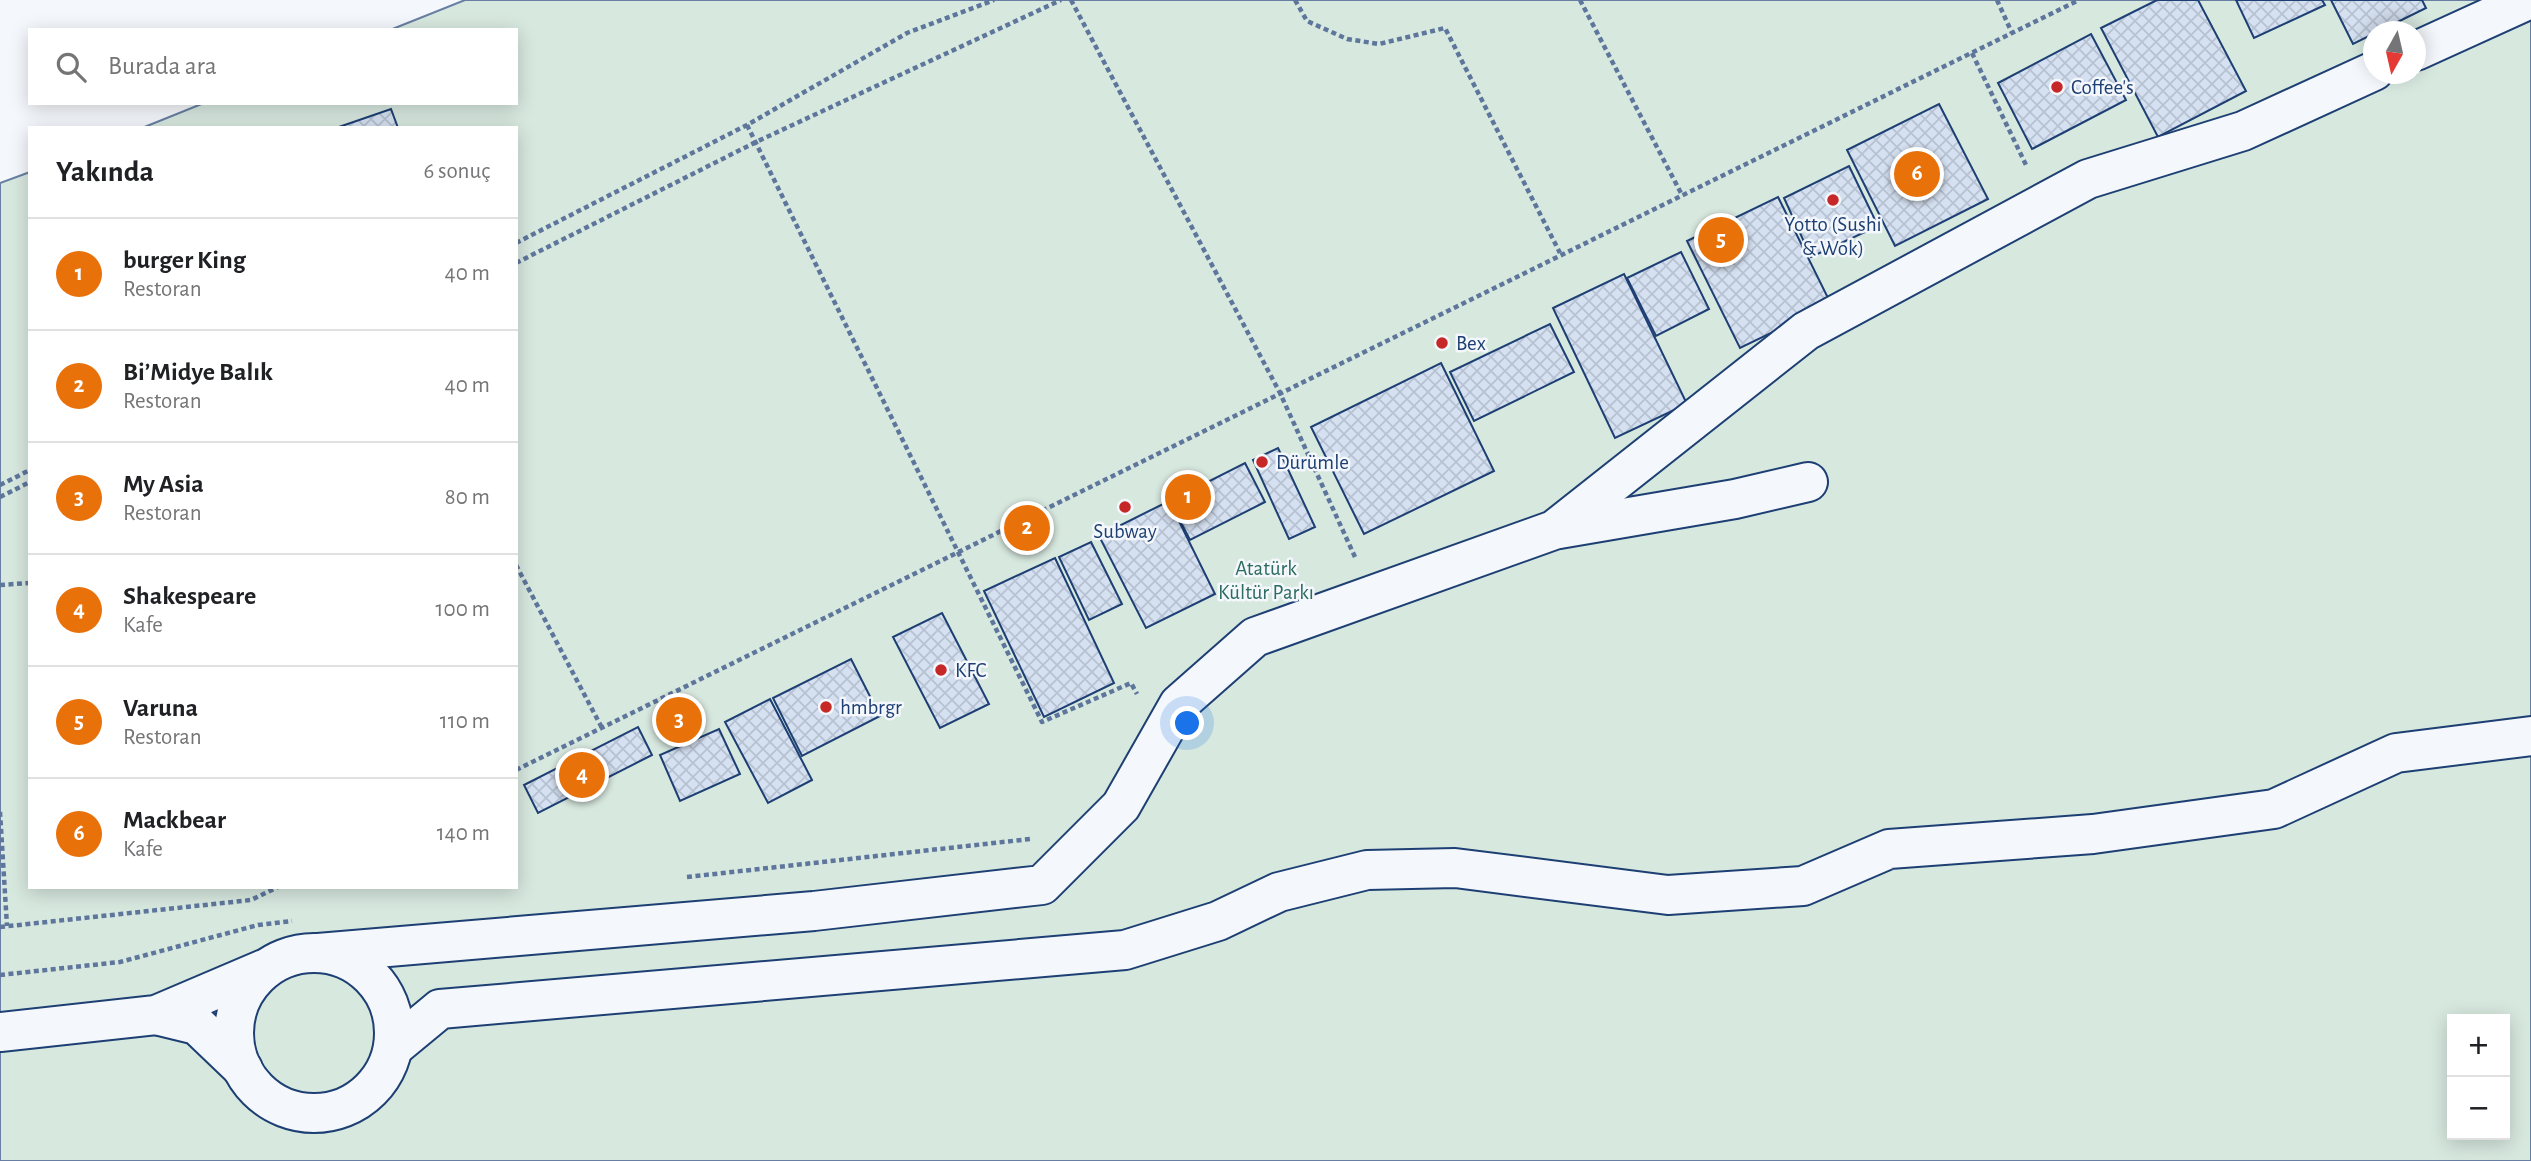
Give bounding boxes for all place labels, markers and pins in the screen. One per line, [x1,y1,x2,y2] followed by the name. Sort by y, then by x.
[2071,77,2134,98] place label: Coffee's
[2049,79,2065,95] marker: Coffee's
[1894,148,1940,200] pin: 6
[1825,192,1841,208] marker: Yotto (Sushi & Wok)
[1698,214,1744,266] pin: 5
[1784,214,1882,259] place label: Yotto (Sushi & Wok)
[1456,333,1486,354] place label: Bex
[1434,335,1450,351] marker: Bex
[1276,452,1349,473] place label: Dürümle
[1254,454,1270,470] marker: Dürümle
[1165,471,1211,523] pin: 1
[1117,499,1133,515] marker: Subway
[1004,502,1050,554] pin: 2
[1093,521,1157,542] place label: Subway
[955,660,987,681] place label: KFC
[933,662,949,678] marker: KFC
[656,694,702,746] pin: 3
[840,697,902,718] place label: hmbrgr
[818,699,834,715] marker: hmbrgr
[559,749,605,801] pin: 4

